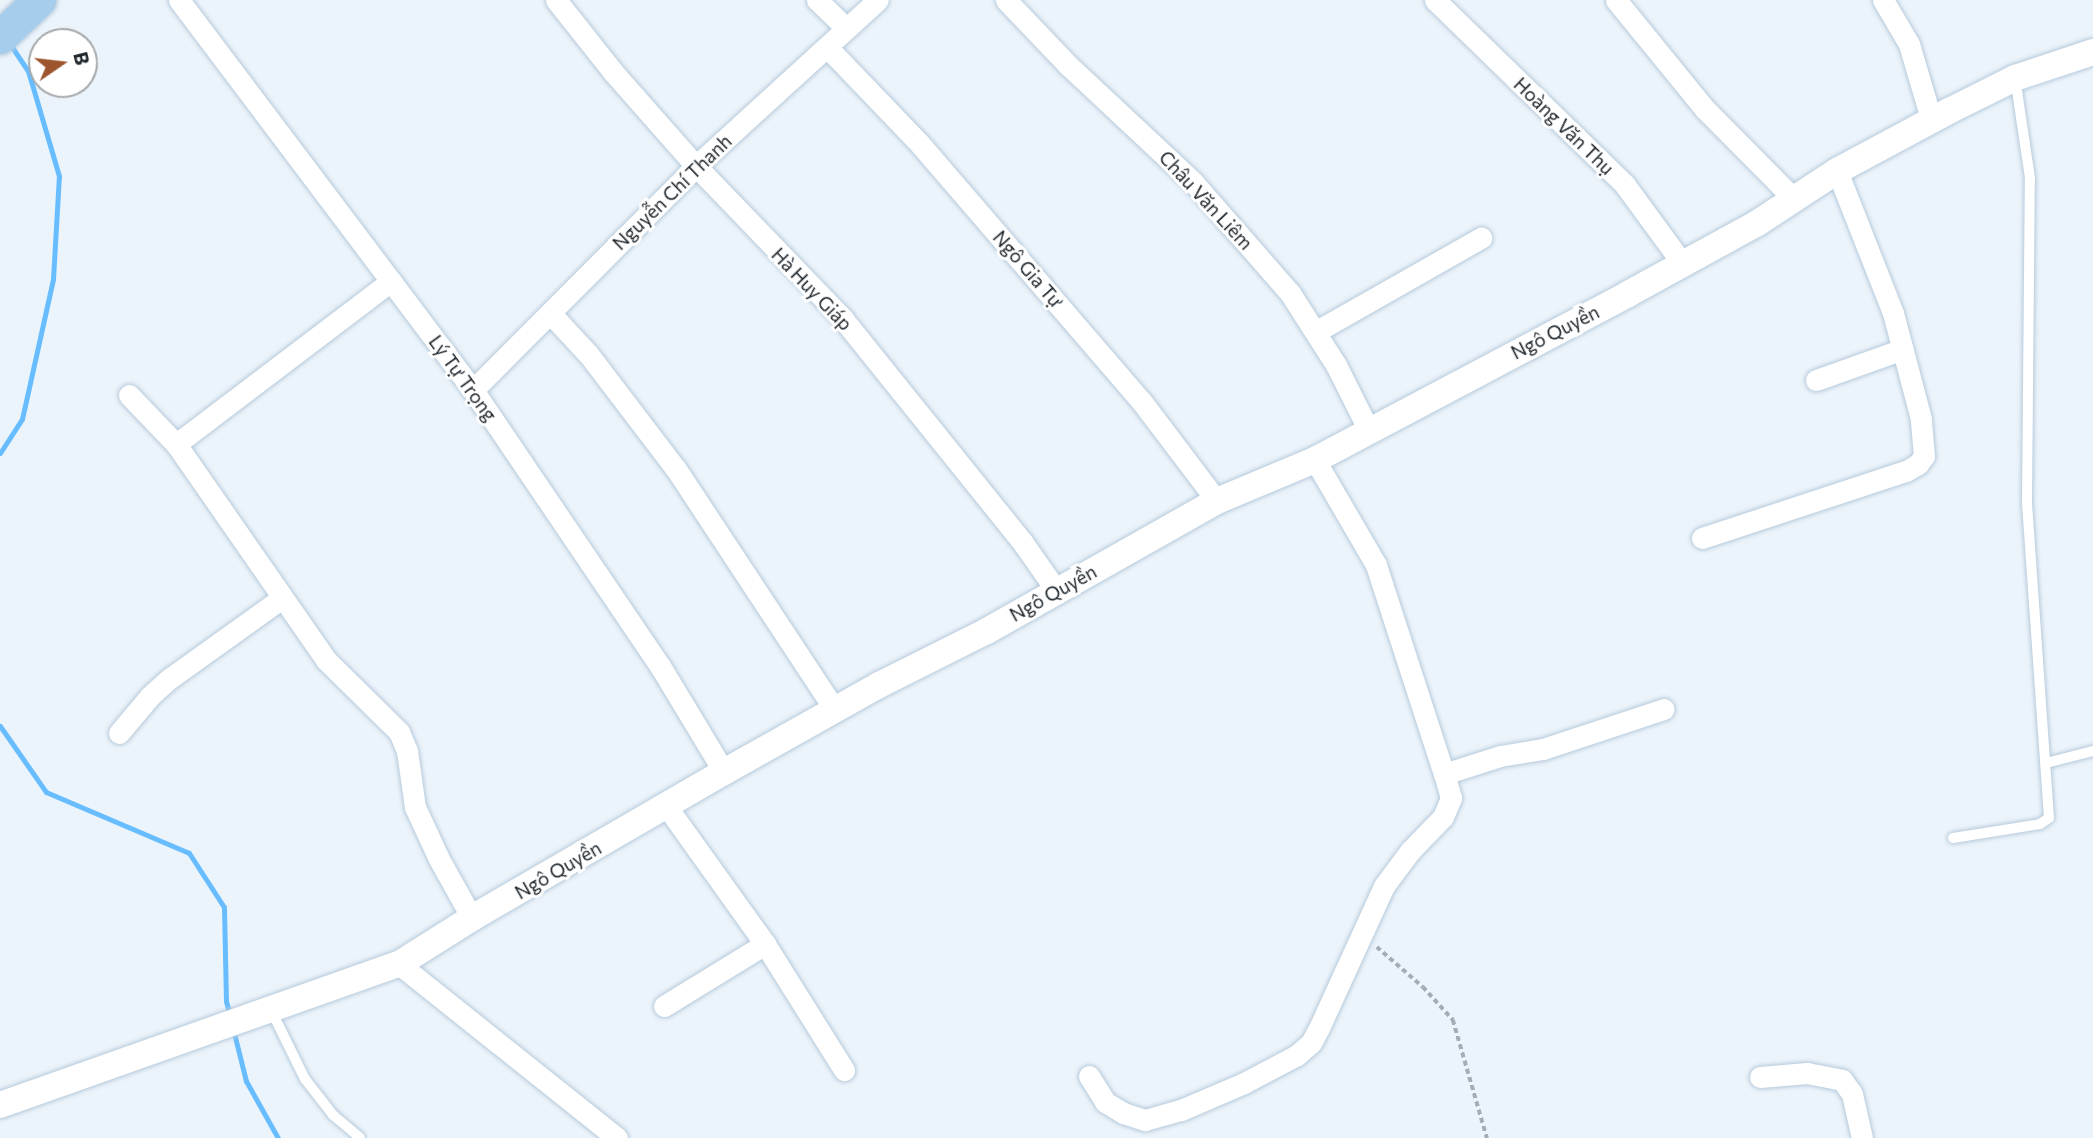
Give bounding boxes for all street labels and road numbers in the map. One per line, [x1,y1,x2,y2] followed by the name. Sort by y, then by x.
[1509,73,1619,179] street label: Hoàng Văn Thụ
[608,129,736,255] street label: Nguyễn Chí Thanh
[1154,146,1258,254] street label: Châu Văn Liêm
[988,226,1068,312] street label: Ngô Gia Tự
[767,243,857,335] street label: Hà Huy Giáp
[1507,300,1603,364] street label: Ngô Quyền
[424,331,502,425] street label: Lý Tự Trọng
[1006,560,1100,626] street label: Ngô Quyền
[511,836,605,904] street label: Ngô Quyền

